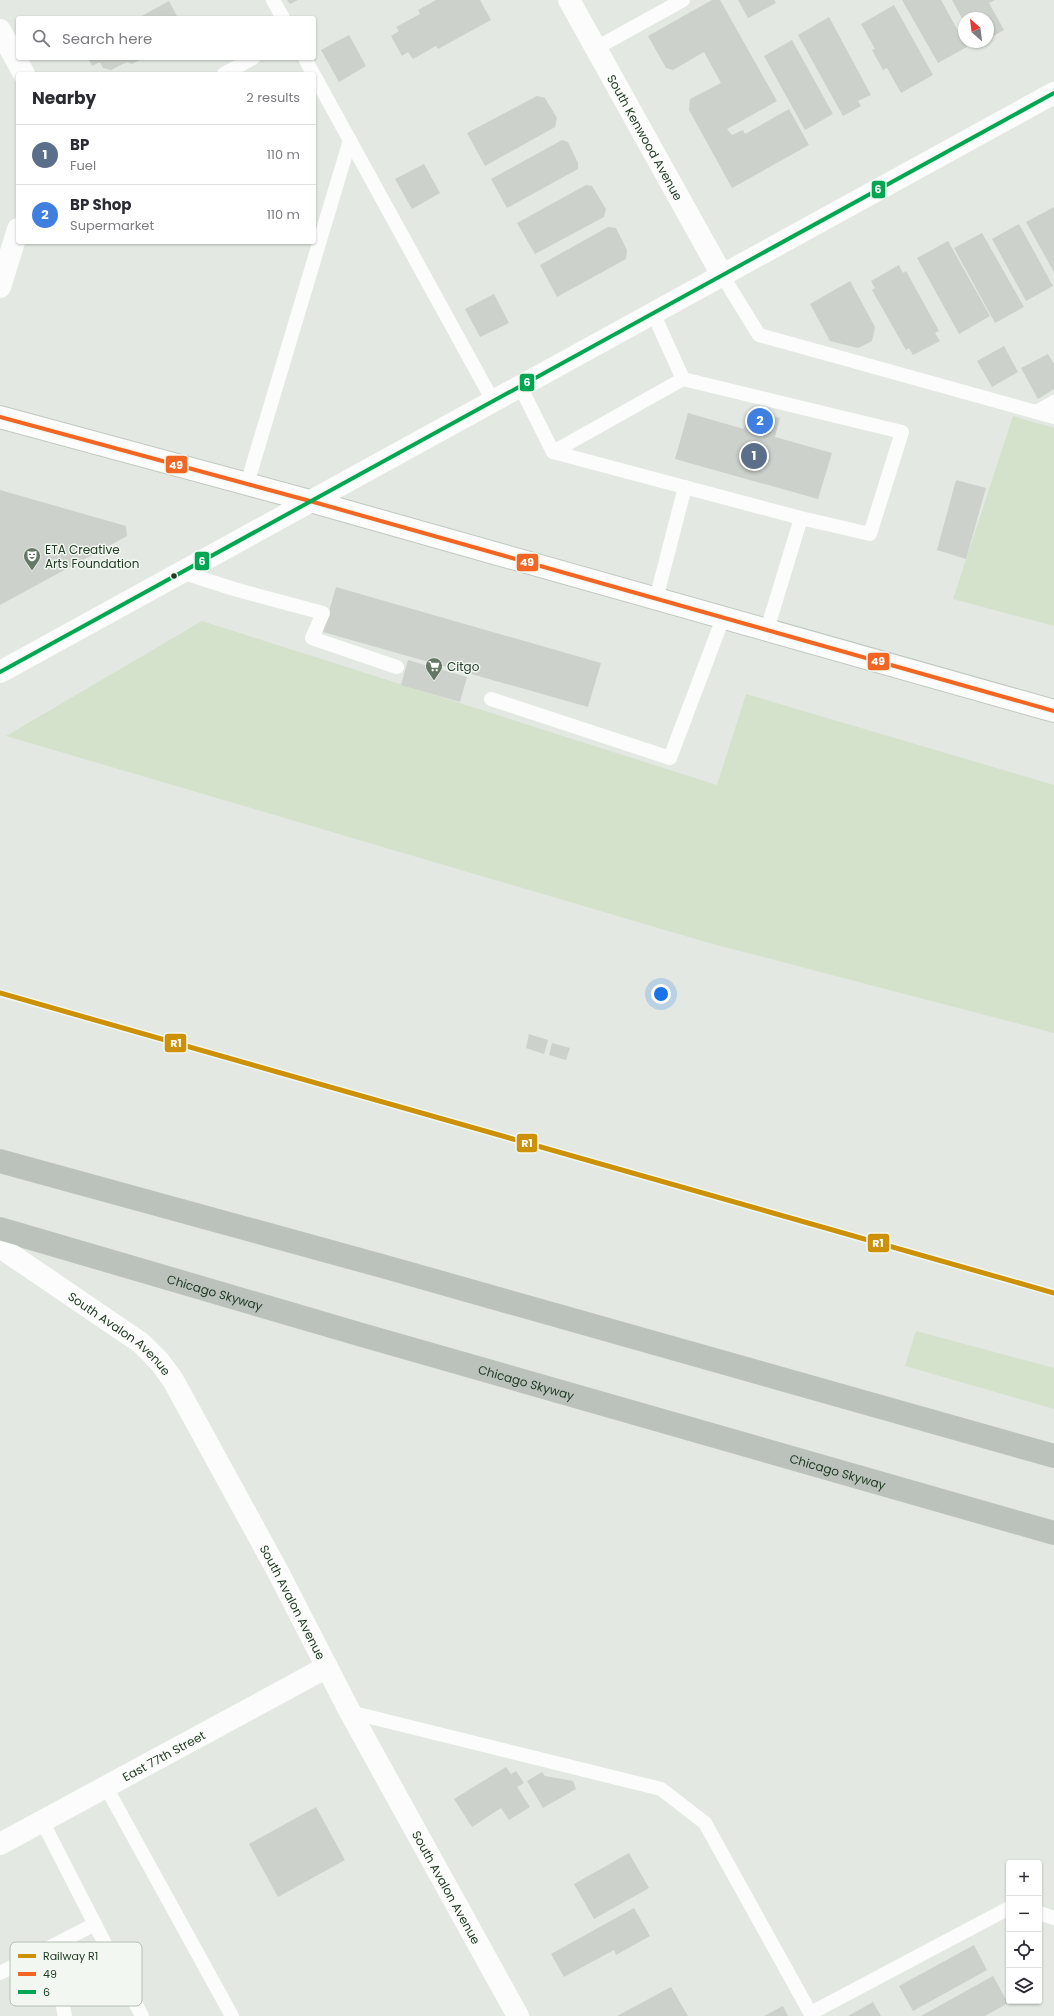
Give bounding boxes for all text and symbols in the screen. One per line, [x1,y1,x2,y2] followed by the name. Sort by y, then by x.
[958,12,994,48] north arrow
[16,16,316,60] search box
[30,27,52,49] icon: search
[62,28,152,49] text: Search here
[603,71,687,203] street label: South Kenwood Avenue
[32,86,96,110] text: Nearby
[246,88,300,107] text: 2 results
[70,134,89,155] text: BP
[43,145,47,164] text: 1
[267,145,300,164] text: 110 m
[70,156,96,175] text: Fuel
[871,180,886,199] line badge: 6
[874,181,882,197] text: 6
[70,194,132,215] text: BP Shop
[41,205,49,224] text: 2
[267,205,300,224] text: 110 m
[70,216,154,235] text: Supermarket
[519,373,535,392] line badge: 6
[523,374,531,390] text: 6
[747,406,773,436] pin: 2
[741,441,767,471] pin: 1
[165,455,188,474] line badge: 49
[169,457,183,473] text: 49
[45,541,139,572] place label: ETA Creative Arts Foundation
[22,546,42,571] theatre icon: ETA Creative Arts Foundation
[194,551,210,571] line badge: 6
[198,553,206,569] text: 6
[516,553,539,572] line badge: 49
[520,554,534,570] text: 49
[169,571,179,581] unlabelled marker
[867,652,890,671] line badge: 49
[871,653,885,669] text: 49
[424,656,444,681] supermarket icon: Citgo
[447,658,480,675] place label: Citgo
[651,984,671,1004] your location
[164,1033,187,1053] line badge: R1
[170,1035,182,1051] text: R1
[516,1133,538,1153] line badge: R1
[521,1135,533,1151] text: R1
[867,1233,890,1253] line badge: R1
[872,1235,884,1251] text: R1
[165,1270,265,1314] street label: Chicago Skyway
[65,1287,175,1379] street label: South Avalon Avenue
[476,1360,576,1404] street label: Chicago Skyway
[788,1449,888,1493] street label: Chicago Skyway
[256,1541,330,1662] street label: South Avalon Avenue
[119,1726,208,1785] street label: East 77th Street
[409,1827,485,1947] street label: South Avalon Avenue
[1006,1860,1042,2004] map controls
[1006,1860,1042,1896] button: +
[1006,1896,1042,1932] button: −
[1006,1932,1042,1968] button: locate
[10,1942,142,2006] legend
[43,1948,98,1964] text: Railway R1
[43,1966,57,1982] text: 49
[1006,1968,1042,2004] button: layers
[43,1984,50,2000] text: 6

